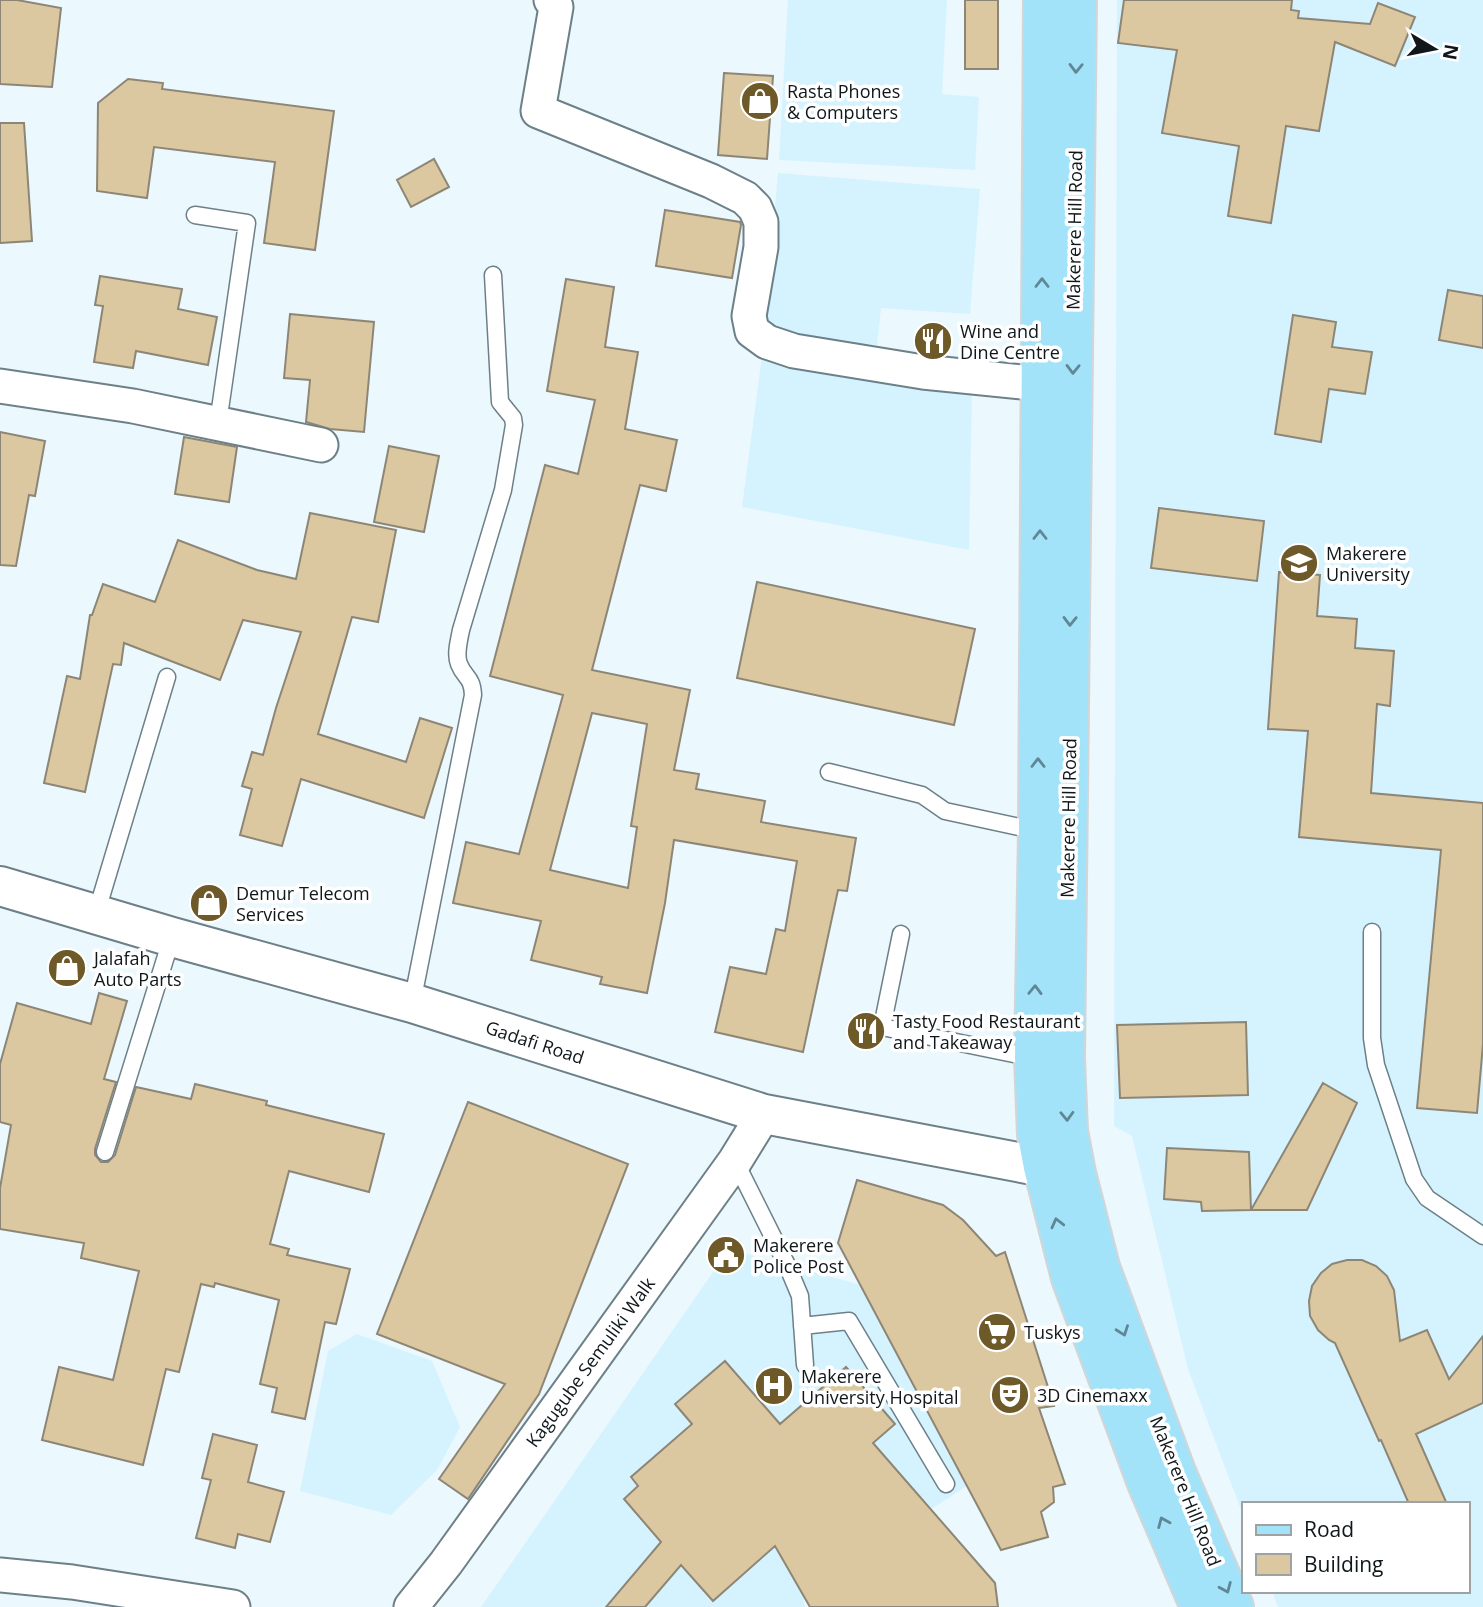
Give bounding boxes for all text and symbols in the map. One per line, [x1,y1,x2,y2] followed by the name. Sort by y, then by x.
[1399,14,1469,84] north arrow
[1437,42,1465,62] text: N
[1068,63,1084,74] one-way arrow
[787,79,900,124] place label: Rasta Phones & Computers
[739,80,781,122] shop icon: Rasta Phones & Computers
[1061,150,1087,310] street label: Makerere Hill Road
[1034,277,1050,288] one-way arrow
[960,319,1060,364] place label: Wine and Dine Centre
[912,320,954,362] restaurant icon: Wine and Dine Centre
[1065,364,1081,375] one-way arrow
[1032,529,1048,540] one-way arrow
[1326,541,1411,586] place label: Makerere University
[1278,542,1320,584] school or university icon: Makerere University
[1062,616,1078,627] one-way arrow
[1055,738,1081,898] street label: Makerere Hill Road
[1030,757,1046,767] one-way arrow
[236,881,370,926] place label: Demur Telecom Services
[188,882,230,924] shop icon: Demur Telecom Services
[92,946,182,991] place label: Jalafah Auto Parts
[46,947,88,989] shop icon: Jalafah Auto Parts
[1027,984,1043,995] one-way arrow
[893,1009,1080,1054] place label: Tasty Food Restaurant and Takeaway
[845,1010,887,1052] restaurant icon: Tasty Food Restaurant and Takeaway
[483,1015,587,1069] street label: Gadafi Road
[1060,1111,1075,1122] one-way arrow
[1051,1217,1065,1229] one-way arrow
[753,1233,844,1278] place label: Makerere Police Post
[705,1234,747,1276] public building icon: Makerere Police Post
[520,1272,660,1452] street label: Kagugube Semuliki Walk
[976,1311,1018,1353] supermarket icon: Tuskys
[1024,1320,1081,1344] place label: Tuskys
[1115,1324,1129,1336] one-way arrow
[801,1364,959,1409] place label: Makerere University Hospital
[753,1365,795,1407] hospital icon: Makerere University Hospital
[989,1374,1031,1416] theatre icon: 3D Cinemaxx
[1037,1383,1148,1407] place label: 3D Cinemaxx
[1145,1412,1227,1570] street label: Makerere Hill Road
[1242,1502,1469,1593] legend
[1304,1515,1354,1543] text: Road
[1157,1517,1171,1529] one-way arrow
[1304,1550,1383,1578] text: Building
[1218,1580,1232,1593] one-way arrow

